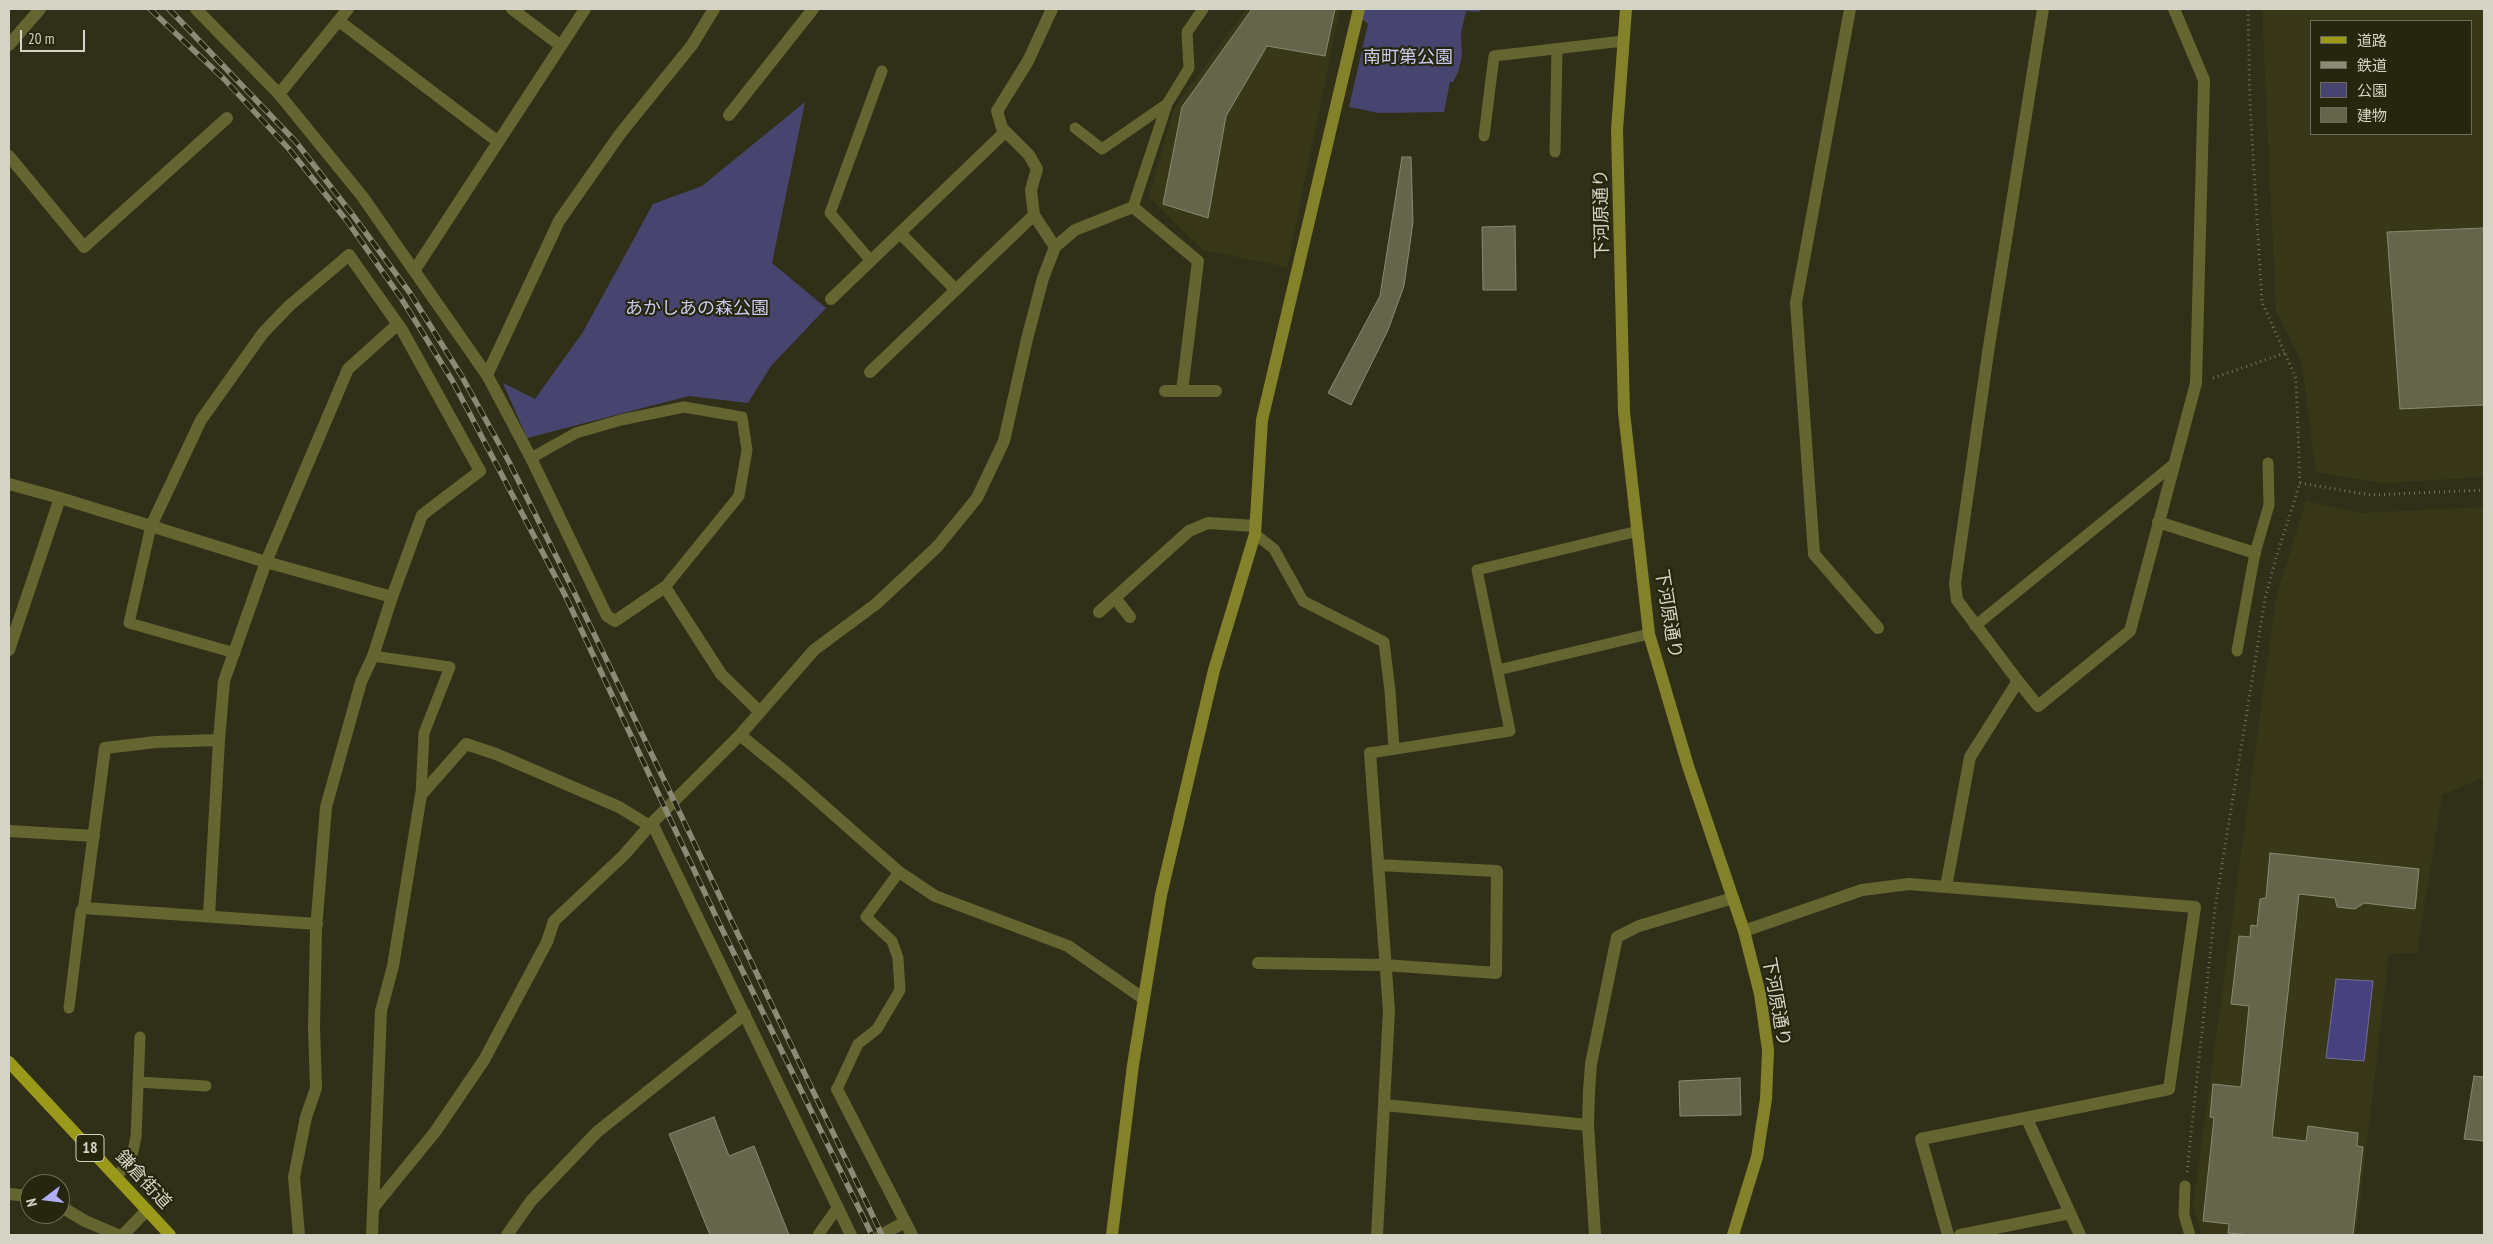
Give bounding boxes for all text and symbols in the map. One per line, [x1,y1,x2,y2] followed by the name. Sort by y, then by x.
[22,20,88,52] scale bar
[2310,20,2473,135] legend
[28,29,54,48] text: 20 m
[2357,31,2387,50] text: 道路
[1363,47,1453,69] park label: 南町第公園
[2357,56,2387,75] text: 鉄道
[2357,81,2387,100] text: 公園
[2357,106,2387,125] text: 建物
[1590,169,1614,259] street label: 下河原通り
[625,298,769,320] park label: あかしあの森公園
[1650,568,1686,660] street label: 下河原通り
[1758,956,1794,1048] street label: 下河原通り
[76,1134,104,1162] road number: 18
[111,1146,175,1214] street label: 鎌倉街道
[20,1174,70,1224] north arrow
[22,1197,41,1209] text: N

